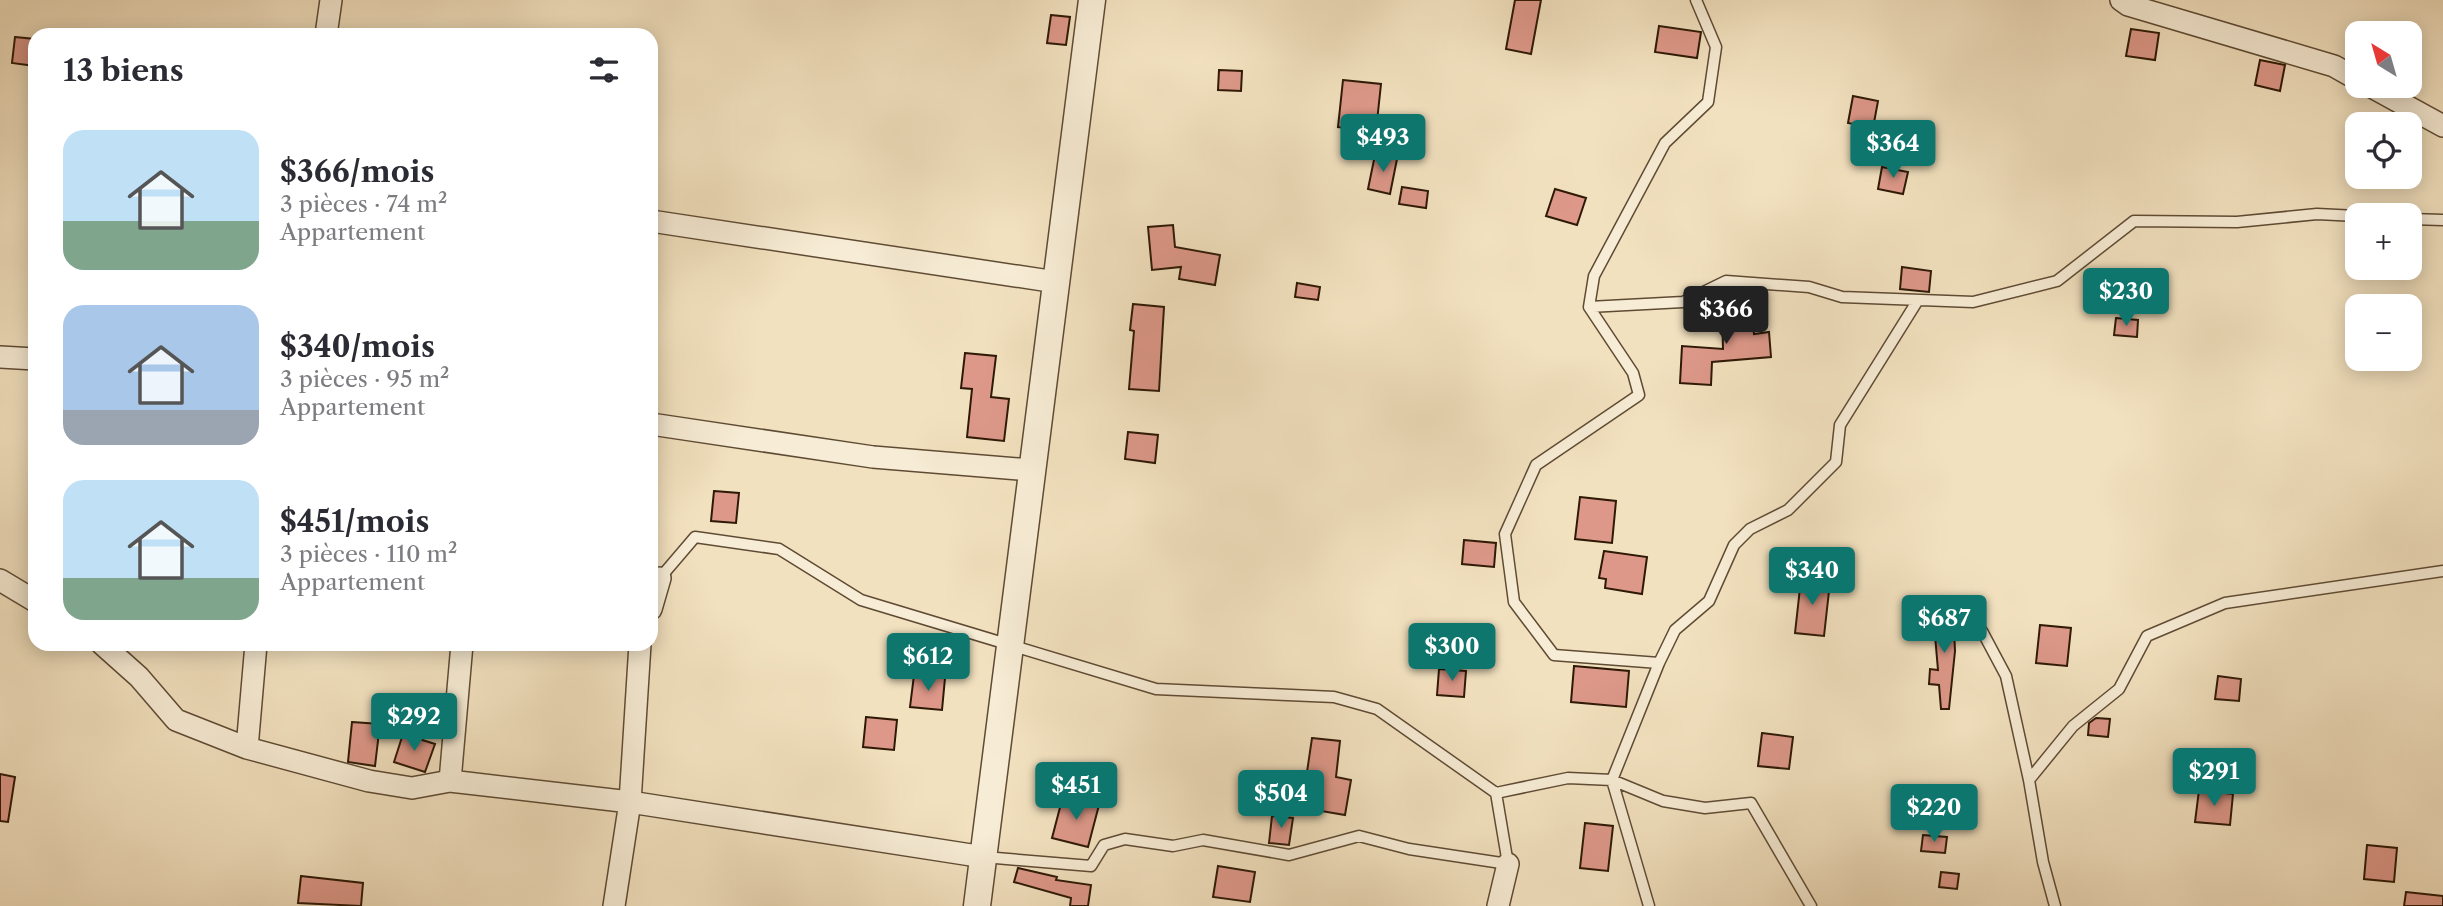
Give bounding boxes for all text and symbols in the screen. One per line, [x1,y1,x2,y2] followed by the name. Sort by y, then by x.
[2345,21,2422,98] north arrow
[2345,21,2422,371] map controls
[585,51,623,89] icon: filters
[63,52,184,89] text: 13 biens
[2345,112,2422,189] button: locate
[1342,114,1424,174] pin: $493
[1852,120,1934,180] pin: $364
[1356,123,1410,151] text: $493
[1866,129,1920,157] text: $364
[280,153,434,190] text: $366/mois
[119,158,203,242] icon: home
[280,190,447,218] text: 3 pièces · 74 m²
[2345,203,2422,280] button: +
[280,218,425,246] text: Appartement
[2085,268,2167,328] pin: $230
[2099,277,2153,305] text: $230
[1685,286,1767,346] pin: $366
[2345,294,2422,371] button: −
[1699,295,1753,323] text: $366
[280,328,435,365] text: $340/mois
[119,333,203,417] icon: home
[280,365,449,393] text: 3 pièces · 95 m²
[280,393,425,421] text: Appartement
[280,503,429,540] text: $451/mois
[119,508,203,592] icon: home
[280,540,457,568] text: 3 pièces · 110 m²
[1771,548,1853,607] pin: $340
[1785,556,1839,584] text: $340
[280,568,425,596] text: Appartement
[1903,596,1985,655] pin: $687
[1918,604,1970,632] text: $687
[1411,624,1493,683] pin: $300
[1424,632,1480,660] text: $300
[887,634,969,693] pin: $612
[903,642,953,670] text: $612
[373,694,455,753] pin: $292
[387,702,441,730] text: $292
[2173,748,2255,808] pin: $291
[2189,757,2239,785] text: $291
[1035,762,1117,822] pin: $451
[1240,770,1322,830] pin: $504
[1051,771,1101,799] text: $451
[1254,779,1308,807] text: $504
[1893,784,1975,844] pin: $220
[1907,793,1961,821] text: $220

